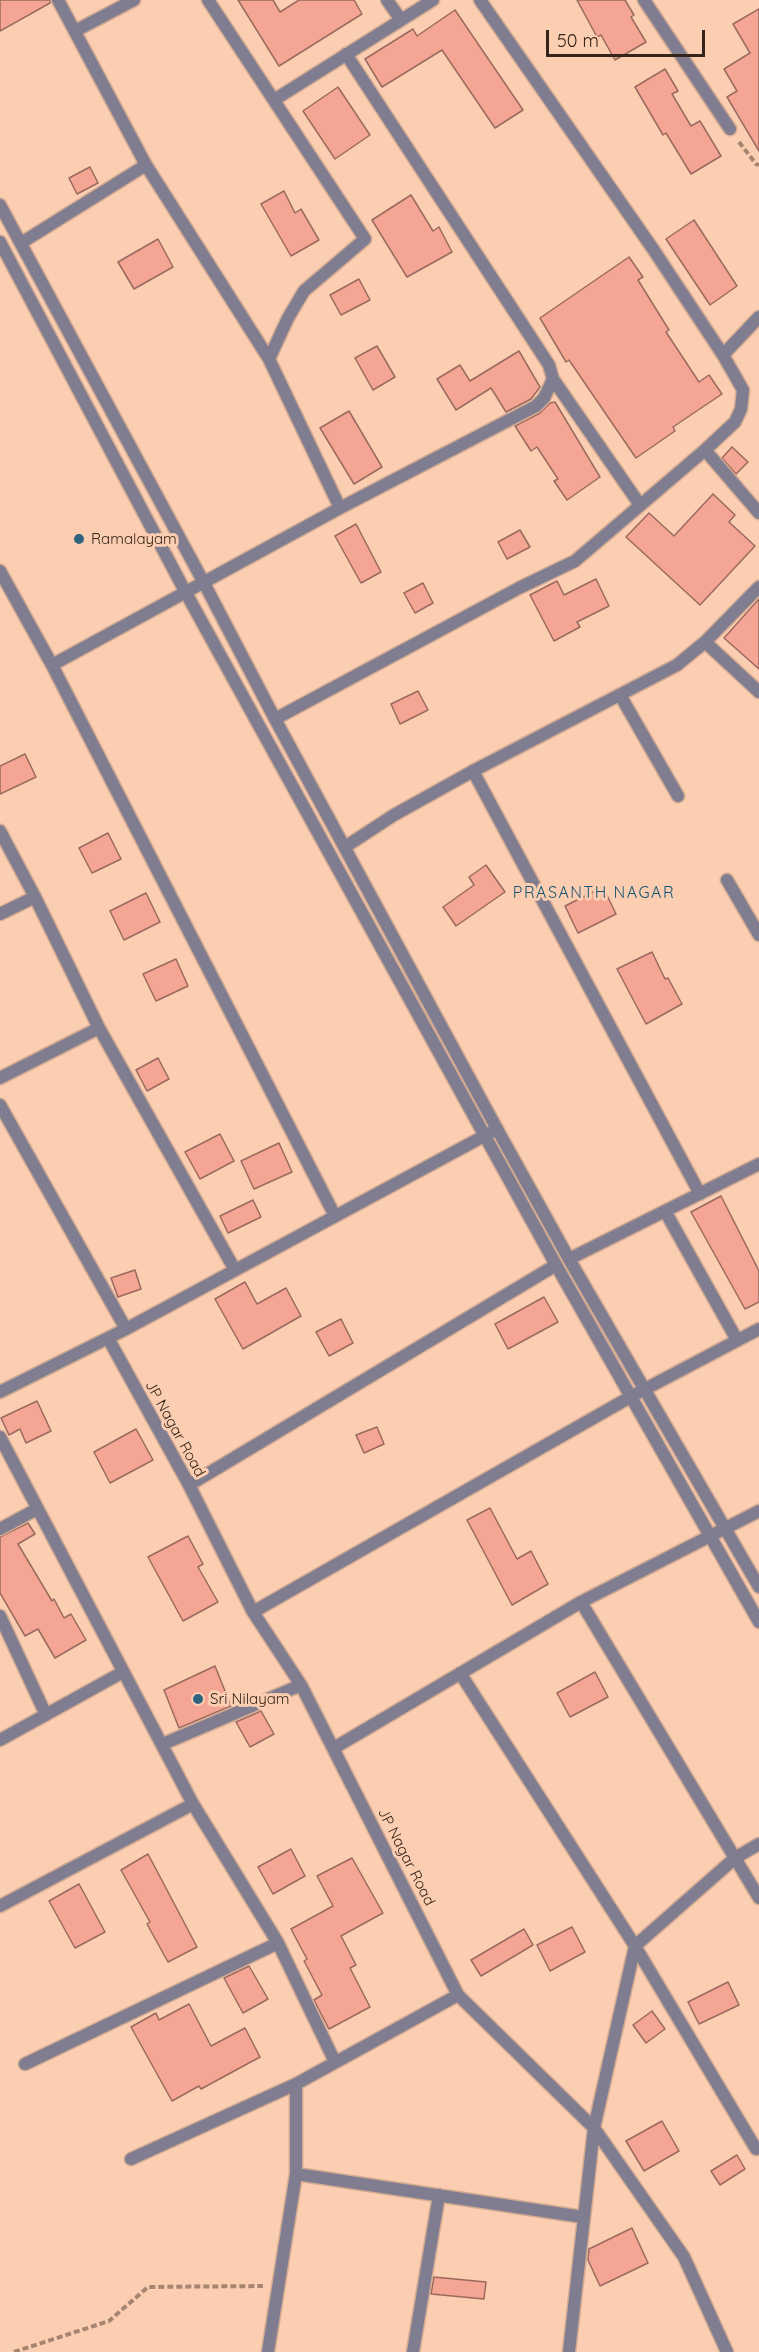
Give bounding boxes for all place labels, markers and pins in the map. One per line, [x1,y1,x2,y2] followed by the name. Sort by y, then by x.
[91,530,177,548] place label: Ramalayam
[72,532,86,546] marker: Ramalayam
[210,1690,289,1708] place label: Sri Nilayam
[191,1692,205,1706] marker: Sri Nilayam

